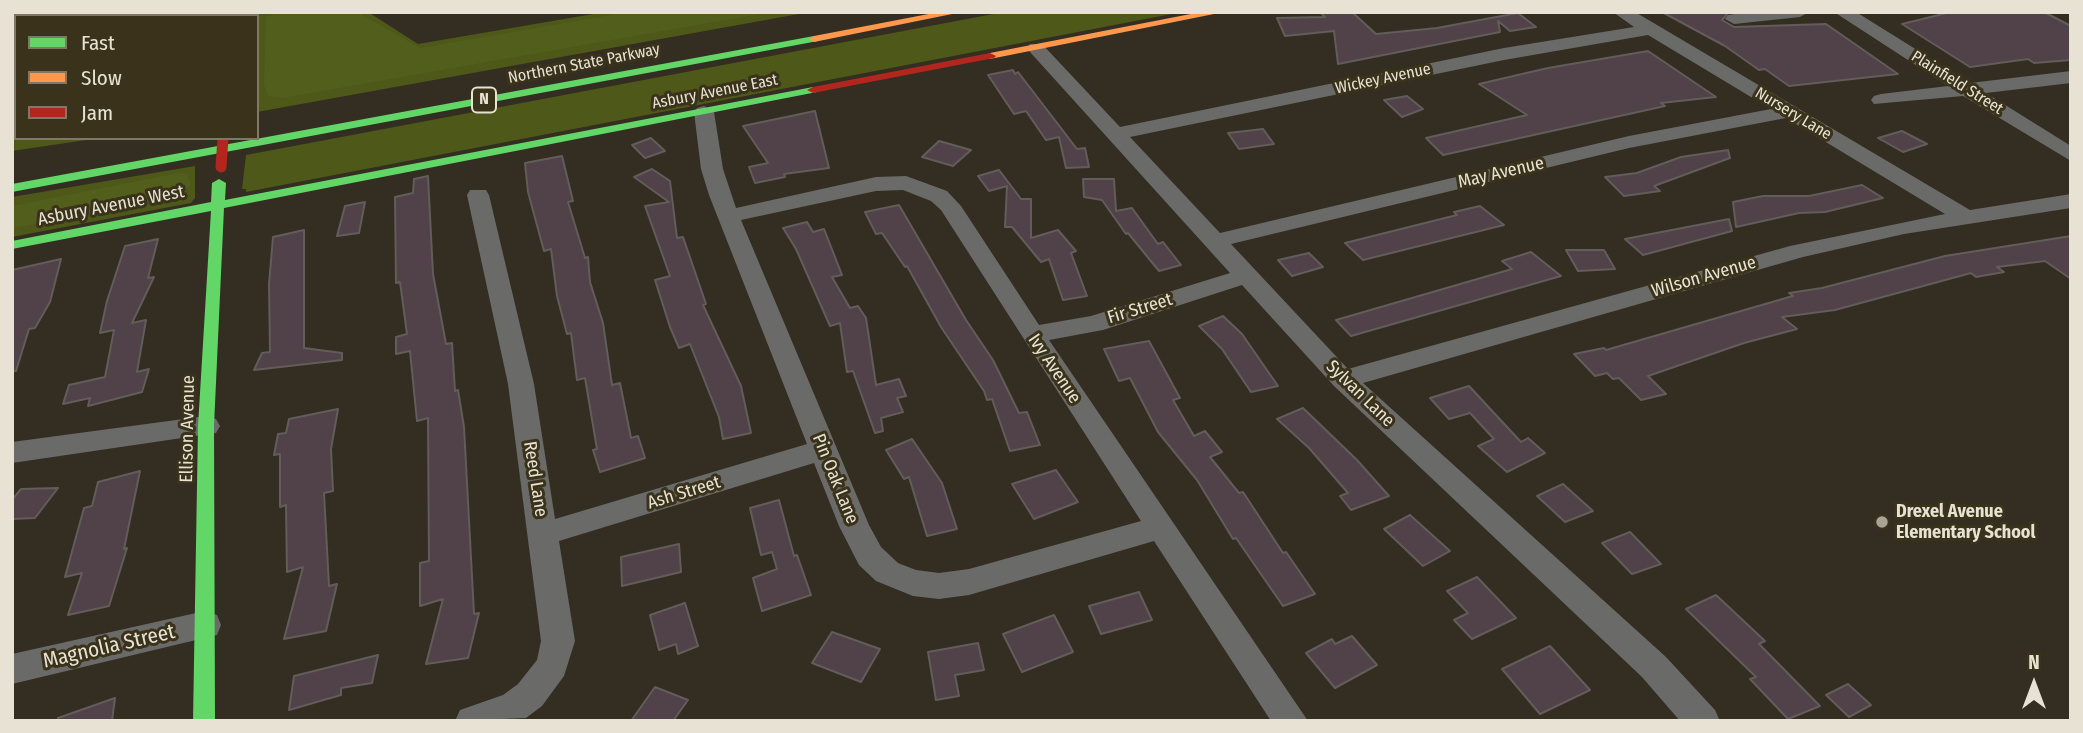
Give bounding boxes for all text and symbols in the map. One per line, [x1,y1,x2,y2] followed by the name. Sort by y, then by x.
[14,14,259,140] legend
[81,30,115,56] text: Fast
[507,40,661,88] street label: Northern State Parkway
[1907,47,2007,119] street label: Plainfield Street
[1334,60,1432,98] street label: Wickey Avenue
[81,65,122,91] text: Slow
[651,70,779,114] street label: Asbury Avenue East
[1751,84,1835,144] street label: Nursery Lane
[472,88,496,113] road number: N
[81,100,113,126] text: Jam
[1456,153,1546,193] street label: May Avenue
[36,181,186,231] street label: Asbury Avenue West
[1649,252,1759,302] street label: Wilson Avenue
[1105,289,1175,329] street label: Fir Street
[1023,330,1085,408] street label: Ivy Avenue
[1321,356,1399,432] street label: Sylvan Lane
[176,375,200,483] street label: Ellison Avenue
[807,431,863,527] street label: Pin Oak Lane
[518,440,552,518] street label: Reed Lane
[645,472,723,514] street label: Ash Street
[1896,501,2035,544] place label: Drexel Avenue Elementary School
[1874,514,1890,530] marker: Drexel Avenue Elementary School
[41,620,177,674] street label: Magnolia Street
[1999,649,2069,719] north arrow
[2028,651,2040,674] text: N

